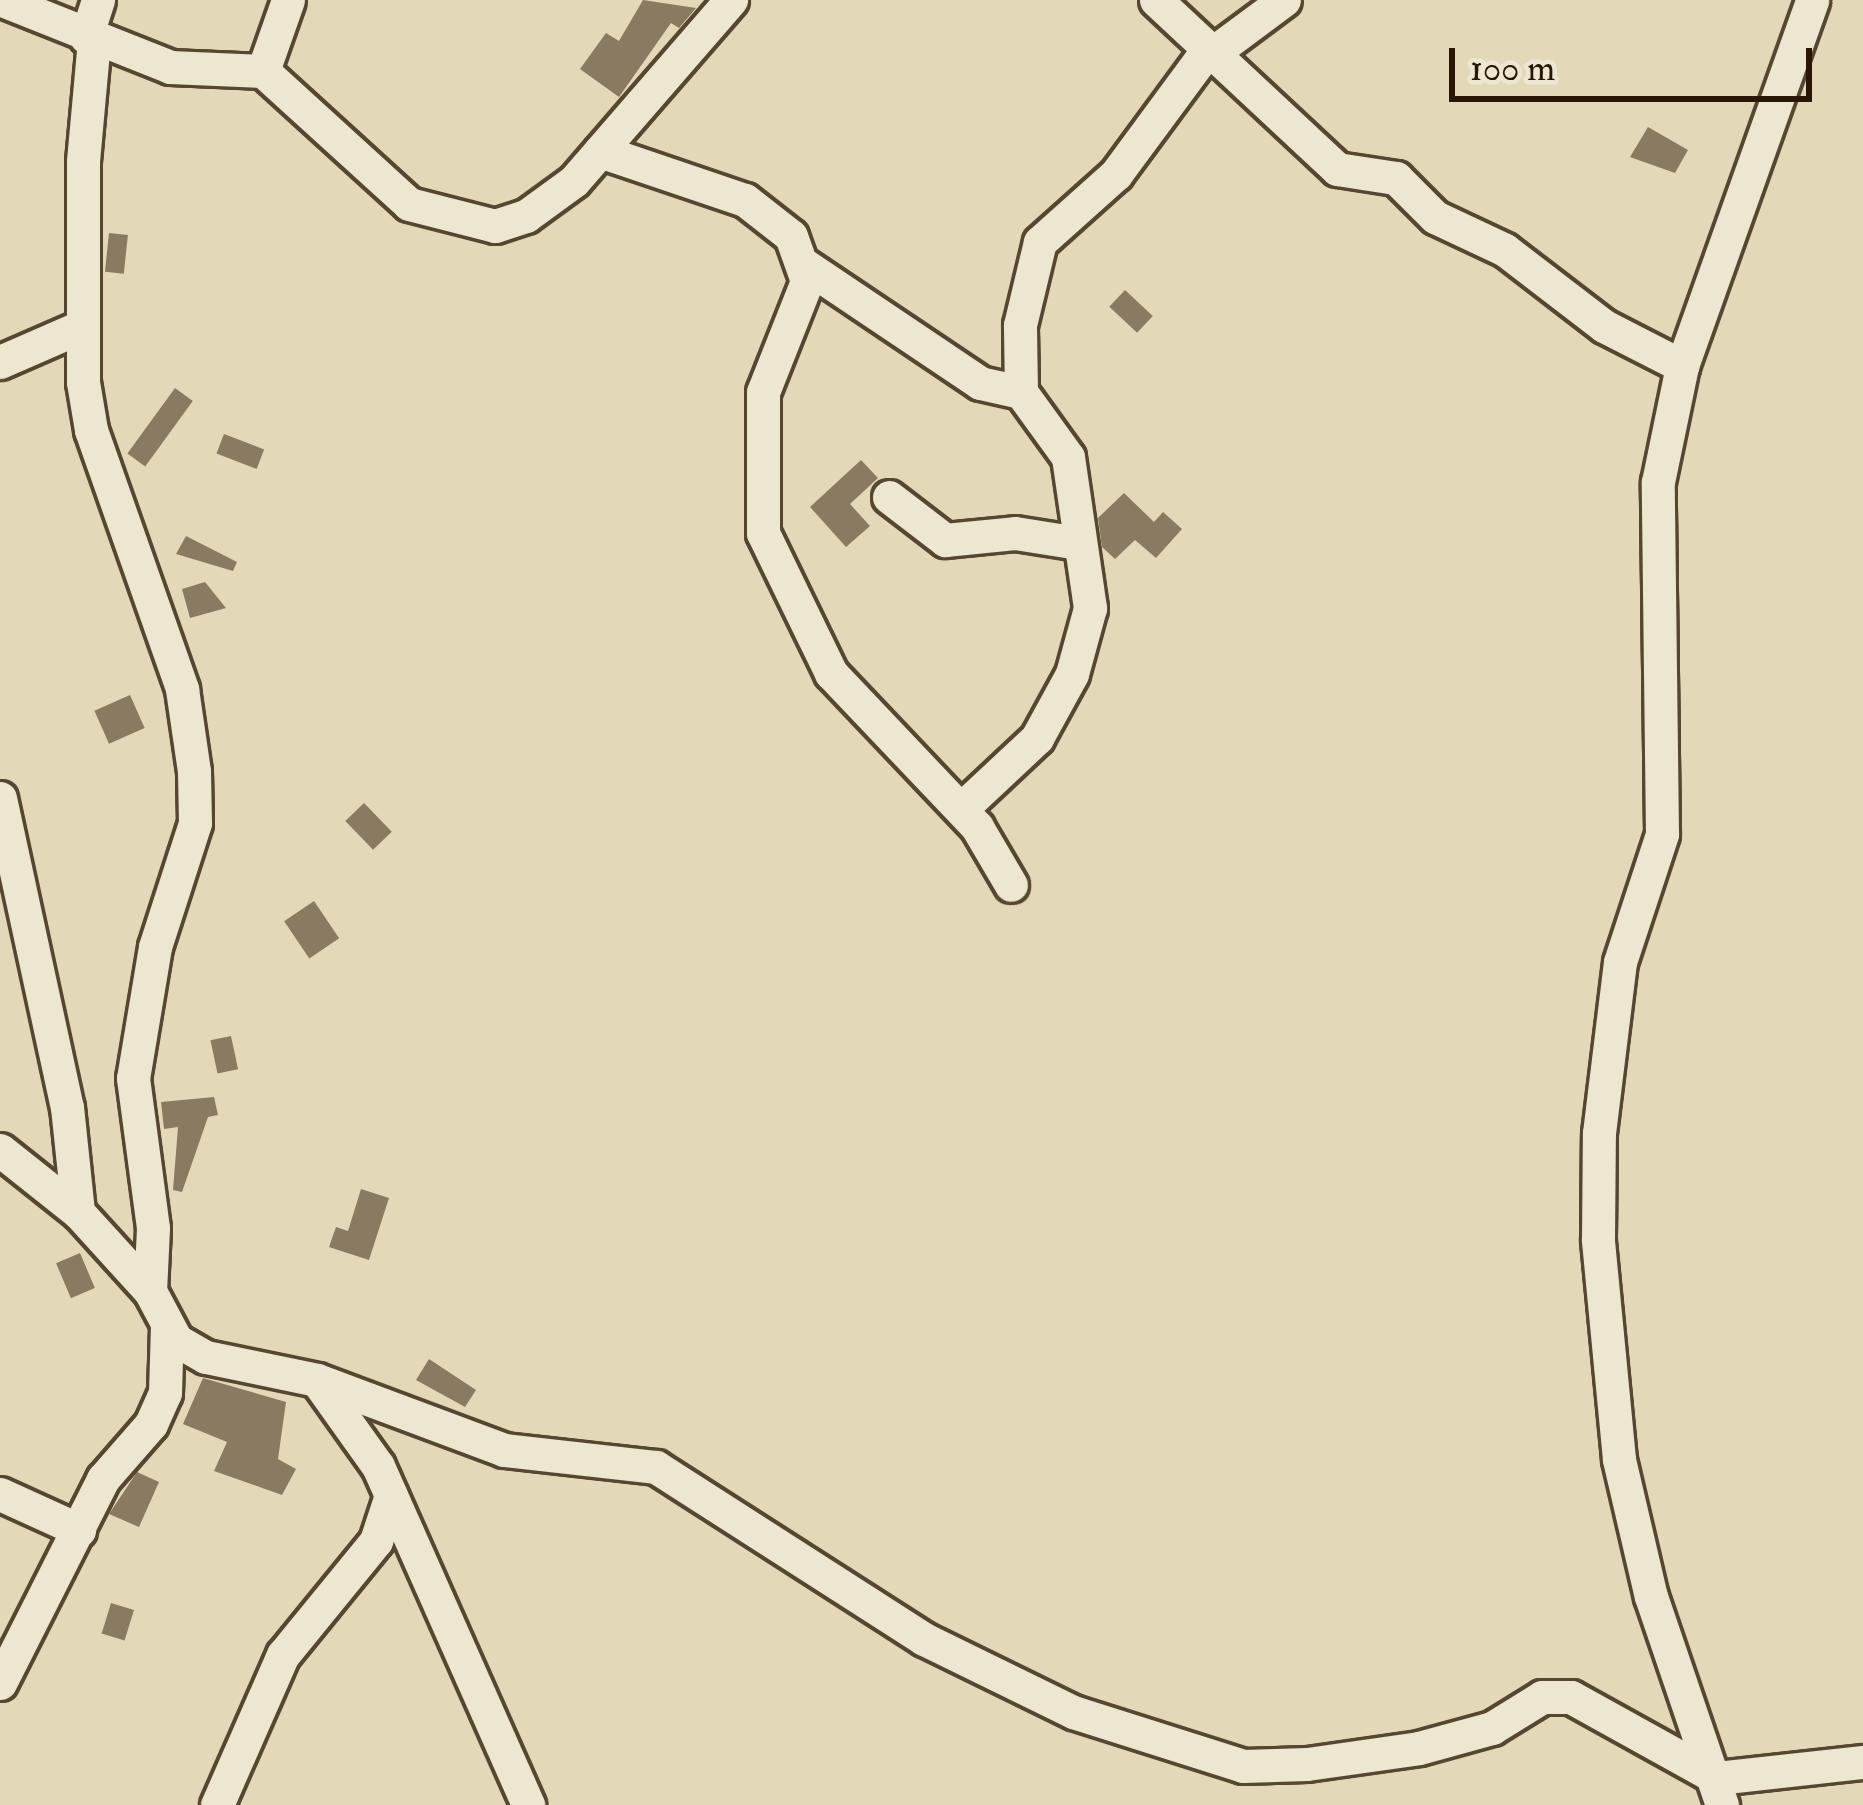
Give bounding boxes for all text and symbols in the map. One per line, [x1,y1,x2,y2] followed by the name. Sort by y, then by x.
[1455,24,1818,98] scale bar
[1470,46,1555,91] text: 100 m

